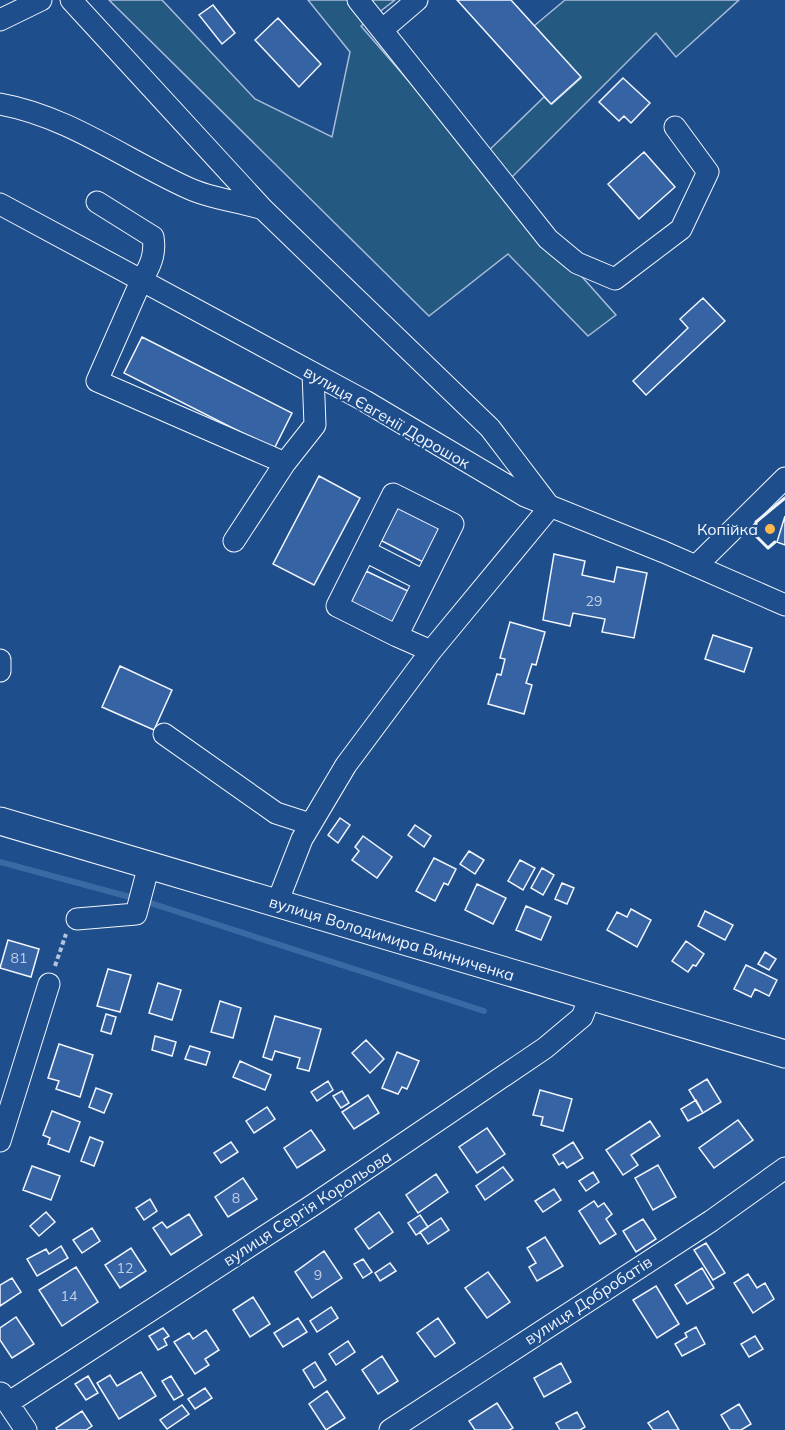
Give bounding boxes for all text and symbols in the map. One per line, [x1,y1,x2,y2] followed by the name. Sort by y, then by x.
[300,361,474,473] street label: вулиця Євгенії Дорошок
[697,519,758,539] place label: Копійка
[763,522,777,536] marker: Копійка
[586,592,602,610] house number: 29
[267,891,517,985] street label: вулиця Володимира Винниченка
[11,949,27,967] house number: 81
[219,1146,395,1270] street label: вулиця Сергія Корольова
[232,1189,240,1207] house number: 8
[520,1251,656,1349] street label: вулиця Добробатів
[117,1259,133,1277] house number: 12
[314,1266,322,1284] house number: 9
[61,1287,78,1305] house number: 14

